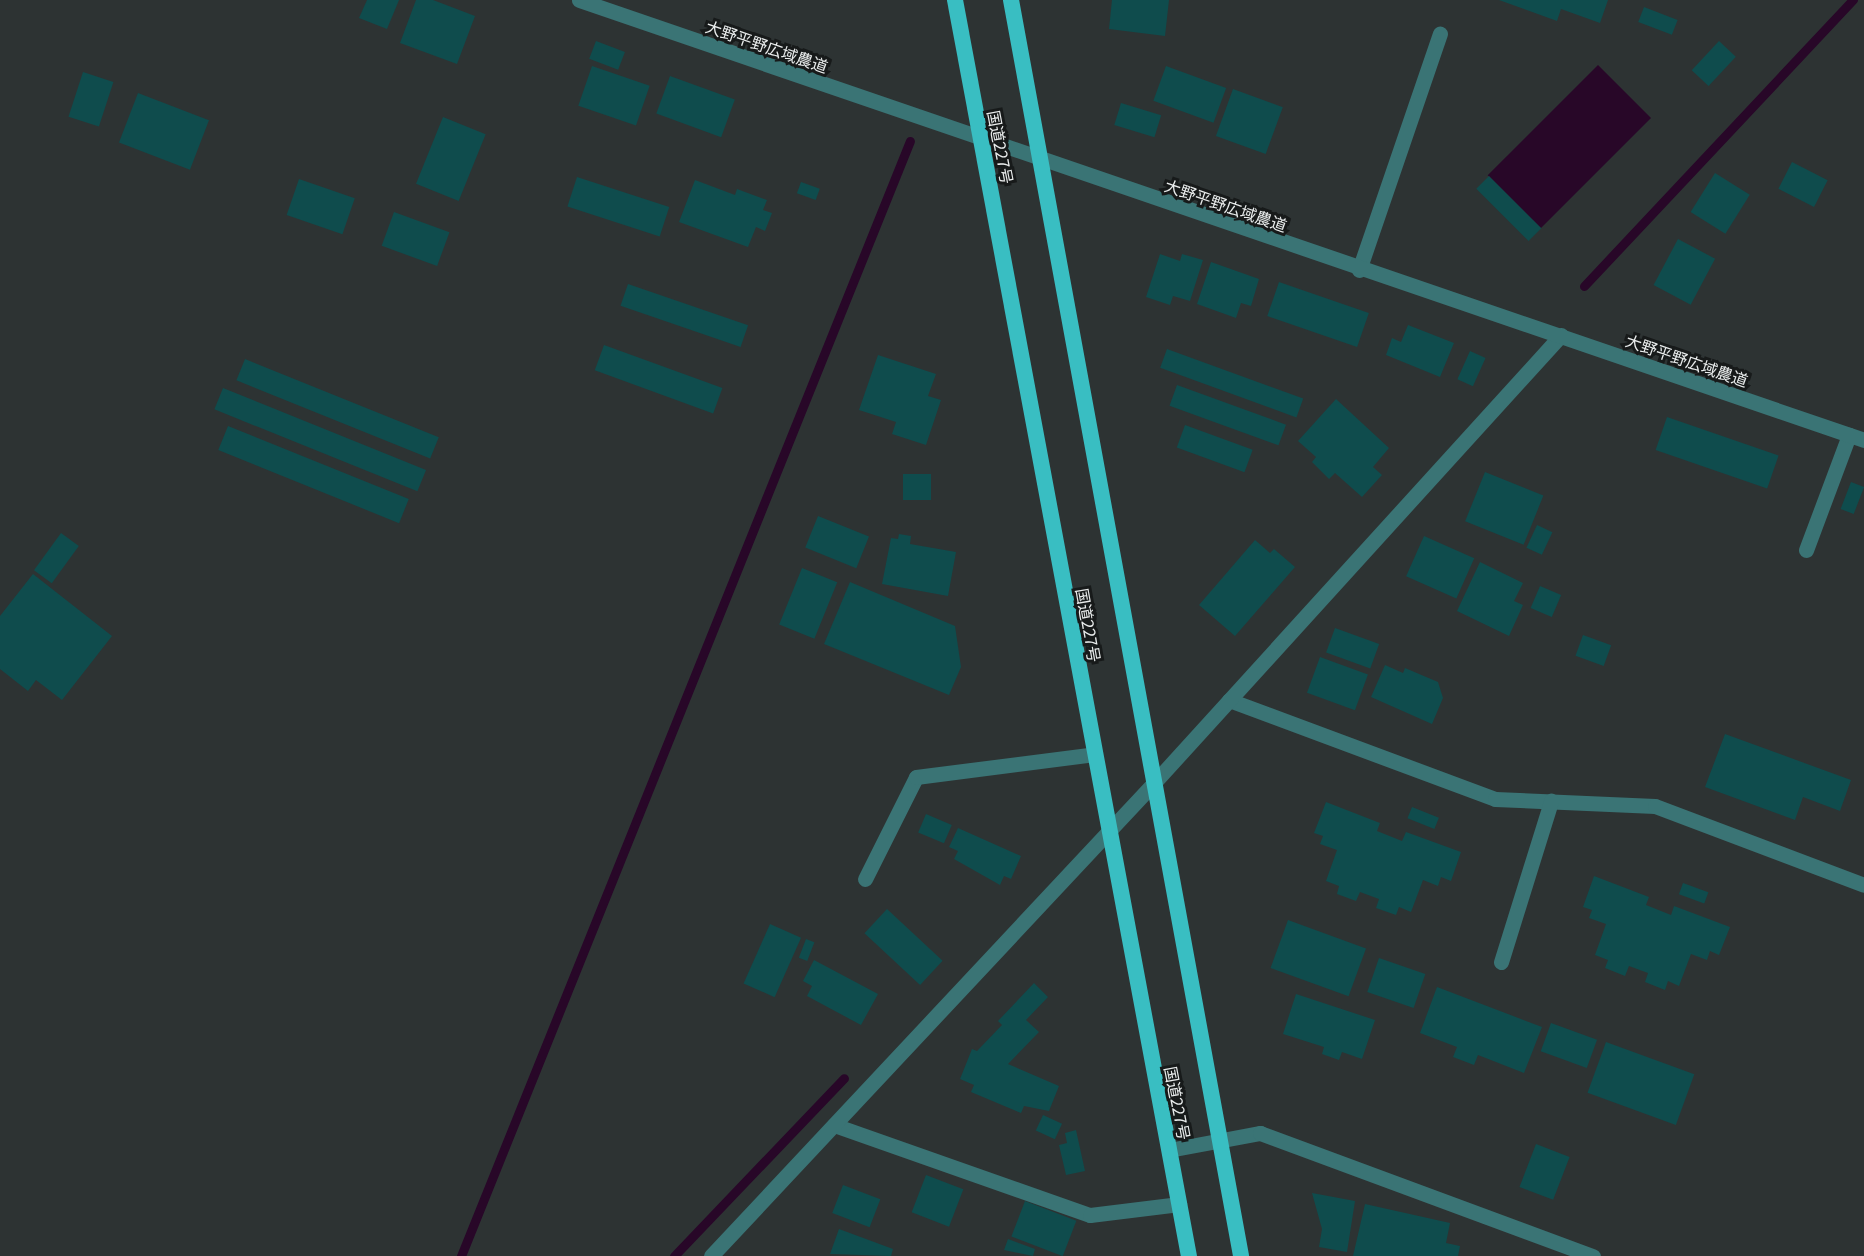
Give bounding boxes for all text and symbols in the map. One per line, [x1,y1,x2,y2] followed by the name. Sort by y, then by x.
[703,16,831,76] street label: 大野平野広域農道
[984,109,1018,185] street label: 国道227号
[1162,175,1290,235] street label: 大野平野広域農道
[1623,330,1751,390] street label: 大野平野広域農道
[1073,587,1105,663] street label: 国道227号
[1161,1065,1195,1141] street label: 国道227号

